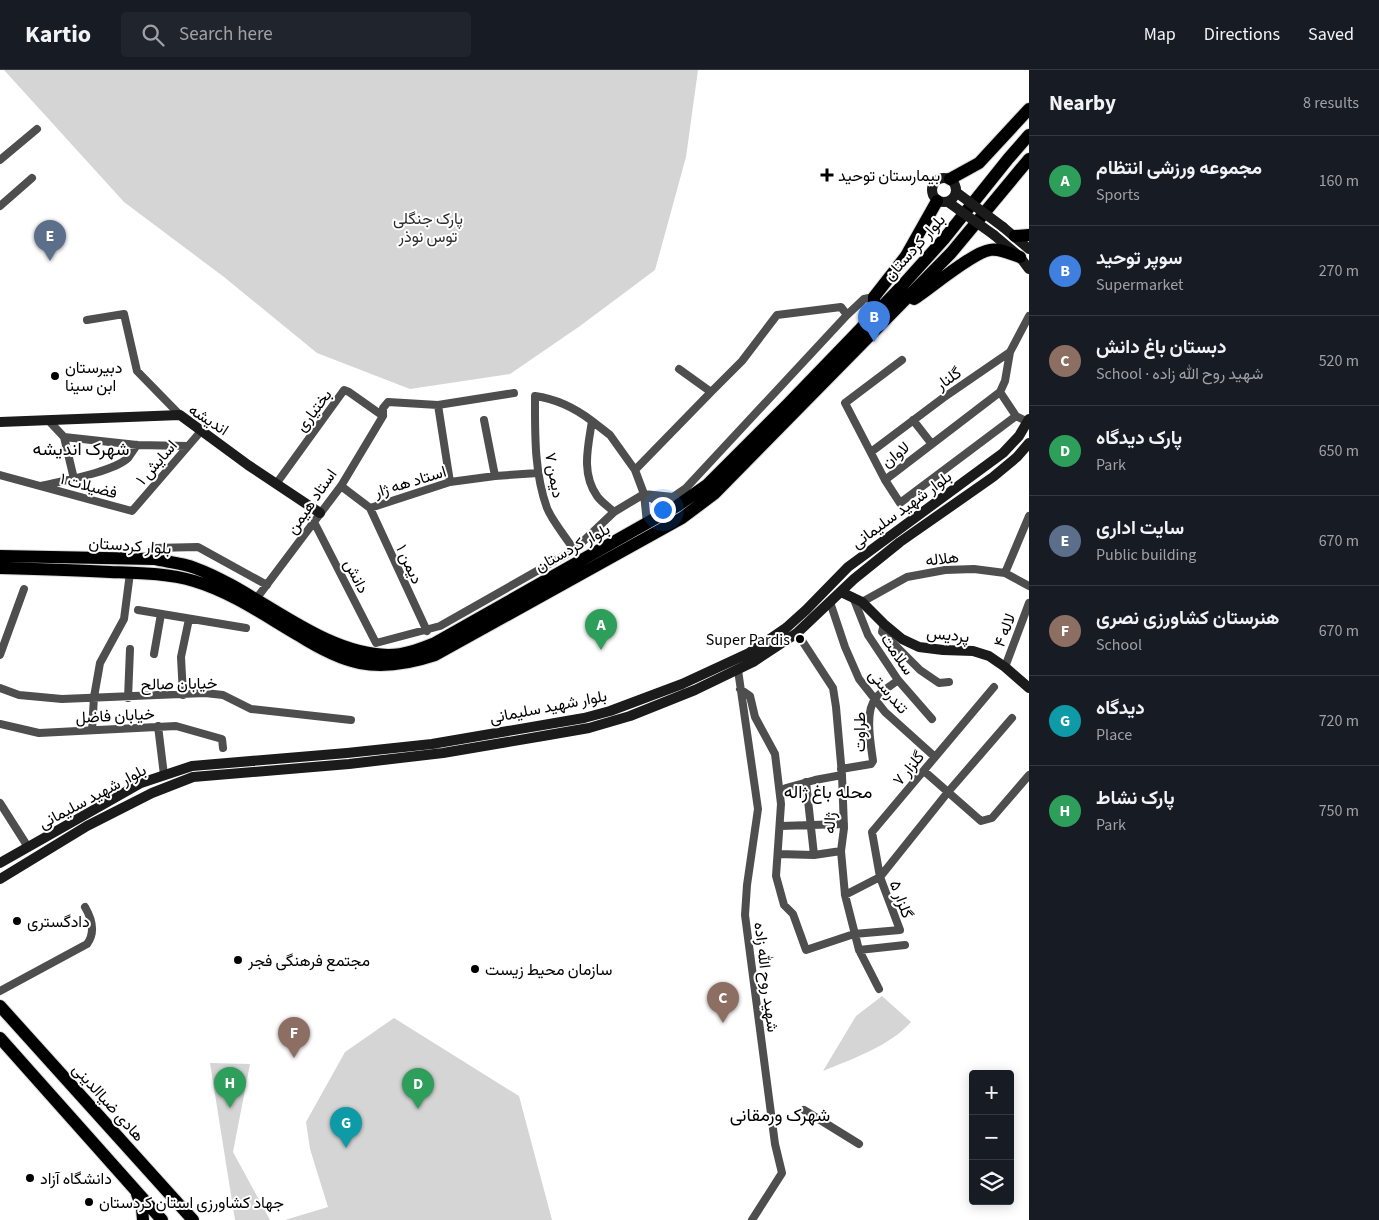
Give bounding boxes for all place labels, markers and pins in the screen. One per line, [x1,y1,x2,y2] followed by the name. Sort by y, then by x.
[838,165,940,187] place label: بیمارستان توحید
[820,168,834,182] marker: بیمارستان توحید
[34,220,66,261] pin: E
[858,301,890,342] pin: B
[65,357,122,397] place label: دبیرستان ابن سینا
[49,370,61,382] marker: دبیرستان ابن سینا
[585,609,617,650] pin: A
[706,629,790,651] place label: Super Pardis
[794,633,806,645] marker: Super Pardis
[27,911,90,933] place label: دادگستری
[11,915,23,927] marker: دادگستری
[247,950,370,972] place label: مجتمع فرهنگی فجر
[232,954,244,966] marker: مجتمع فرهنگی فجر
[485,959,612,981] place label: سازمان محیط زیست
[469,963,481,975] marker: سازمان محیط زیست
[707,982,739,1023] pin: C
[278,1017,310,1058] pin: F
[214,1067,246,1108] pin: H
[402,1068,434,1109] pin: D
[330,1107,362,1148] pin: G
[40,1168,112,1190] place label: دانشگاه آزاد
[24,1172,36,1184] marker: دانشگاه آزاد
[99,1192,284,1214] place label: جهاد کشاورزی استان کردستان
[83,1196,95,1208] marker: جهاد کشاورزی استان کردستان

